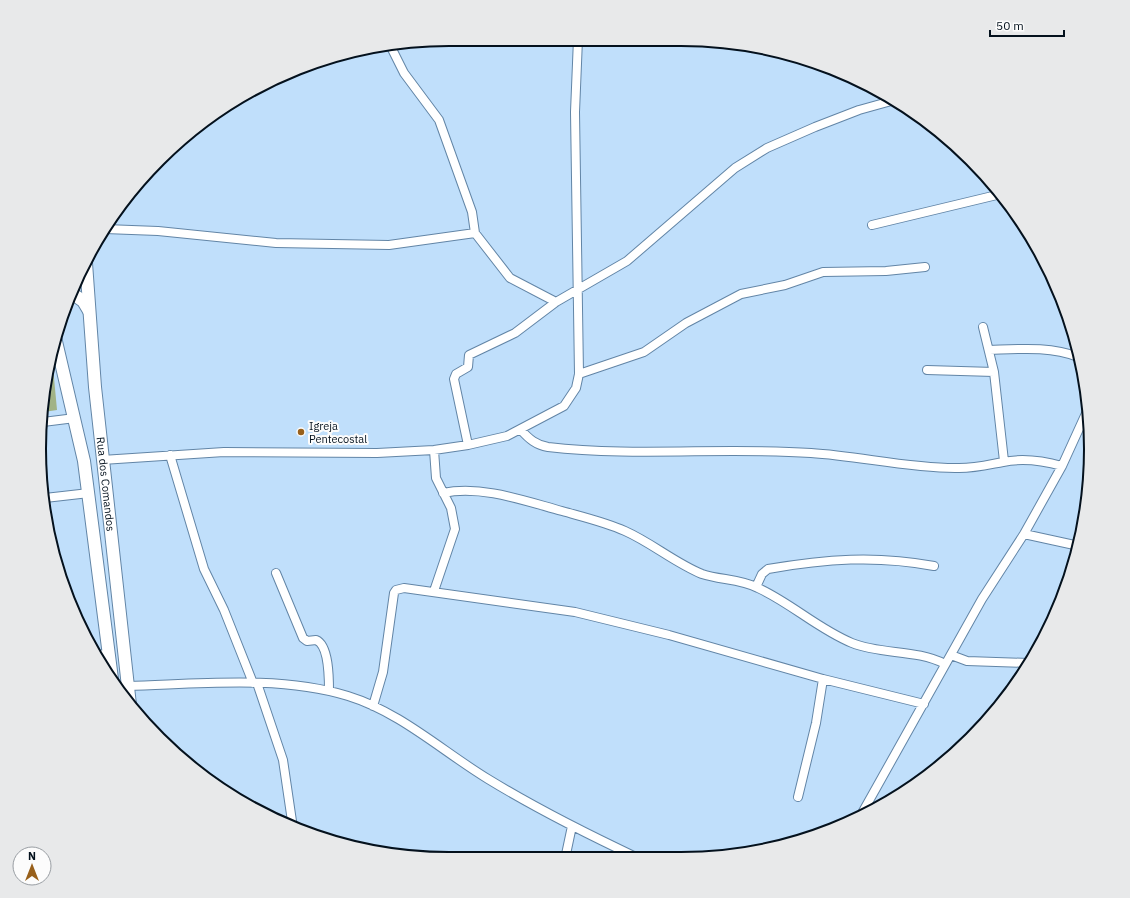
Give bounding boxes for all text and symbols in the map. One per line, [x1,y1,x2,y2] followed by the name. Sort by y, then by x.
[990,12,1064,38] scale bar
[996,18,1024,33] text: 50 m
[309,419,367,446] place label: Igreja Pentecostal
[296,427,306,437] marker: Igreja Pentecostal
[94,436,118,532] street label: Rua dos Comandos
[12,846,52,886] north arrow
[28,849,36,863] text: N

